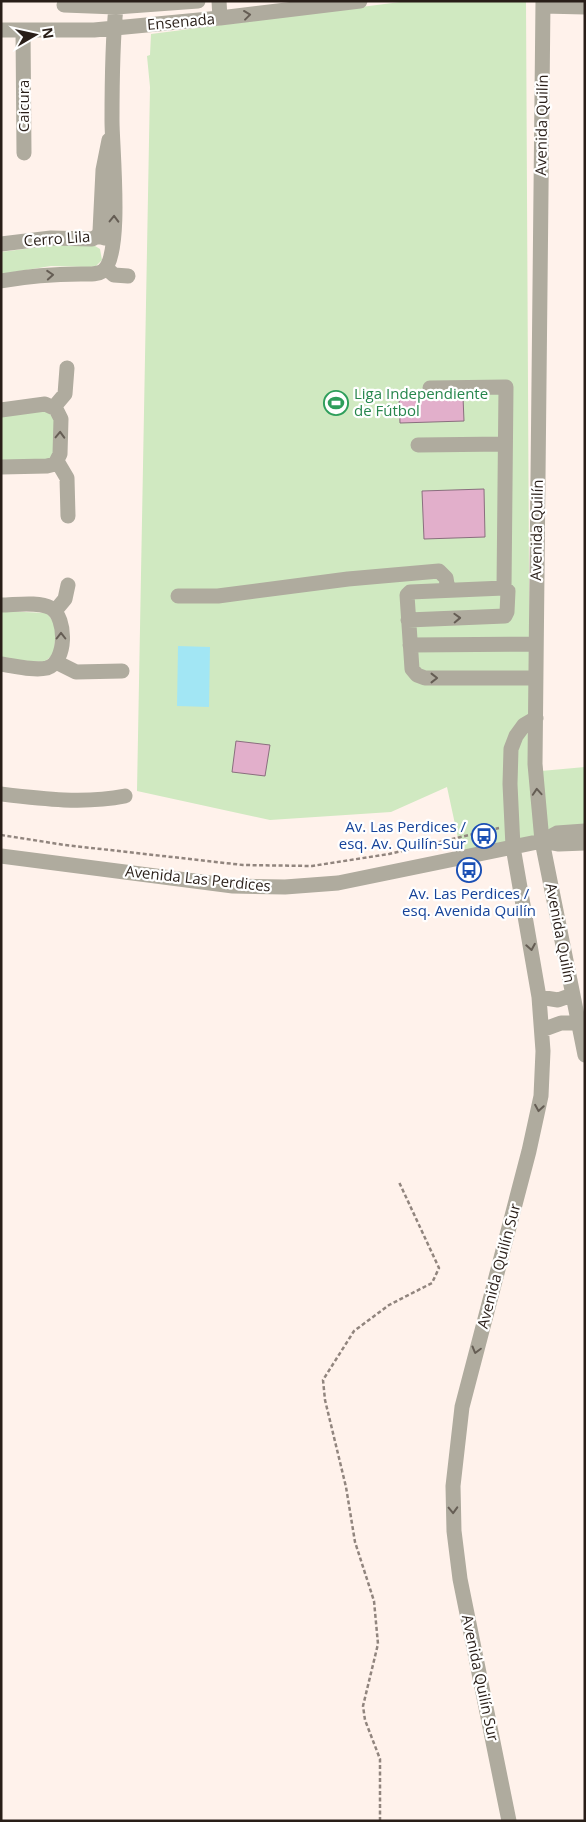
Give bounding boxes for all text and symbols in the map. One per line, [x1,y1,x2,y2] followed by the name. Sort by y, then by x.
[146,8,216,34] street label: Ensenada
[10,10,60,60] north arrow
[244,10,252,21] one-way arrow
[38,26,59,40] text: N
[530,74,552,176] street label: Avenida Quilín
[13,80,33,132] street label: Caicura
[109,215,119,222] one-way arrow
[23,226,91,250] street label: Cerro Lila
[46,269,54,280] one-way arrow
[354,383,488,420] place label: Liga Independiente de Fútbol
[323,390,349,416] sports icon: Liga Independiente de Fútbol
[55,431,66,439] one-way arrow
[525,479,547,581] street label: Avenida Quilín
[454,613,461,623] one-way arrow
[56,632,66,640] one-way arrow
[430,673,438,683] one-way arrow
[532,788,543,796] one-way arrow
[339,816,466,853] place label: Av. Las Perdices / esq. Av. Quilín-Sur
[471,823,497,849] bus stop icon: Av. Las Perdices / esq. Av. Quilín-Sur
[456,857,482,883] bus stop icon: Av. Las Perdices / esq. Avenida Quilín
[124,860,272,896] street label: Avenida Las Perdices
[542,881,580,984] street label: Avenida Quilín
[402,883,536,920] place label: Av. Las Perdices / esq. Avenida Quilín
[525,942,535,951] one-way arrow
[534,1104,544,1112] one-way arrow
[472,1201,524,1330] street label: Avenida Quilín Sur
[472,1346,482,1354] one-way arrow
[448,1506,458,1514] one-way arrow
[458,1613,504,1743] street label: Avenida Quilín Sur

